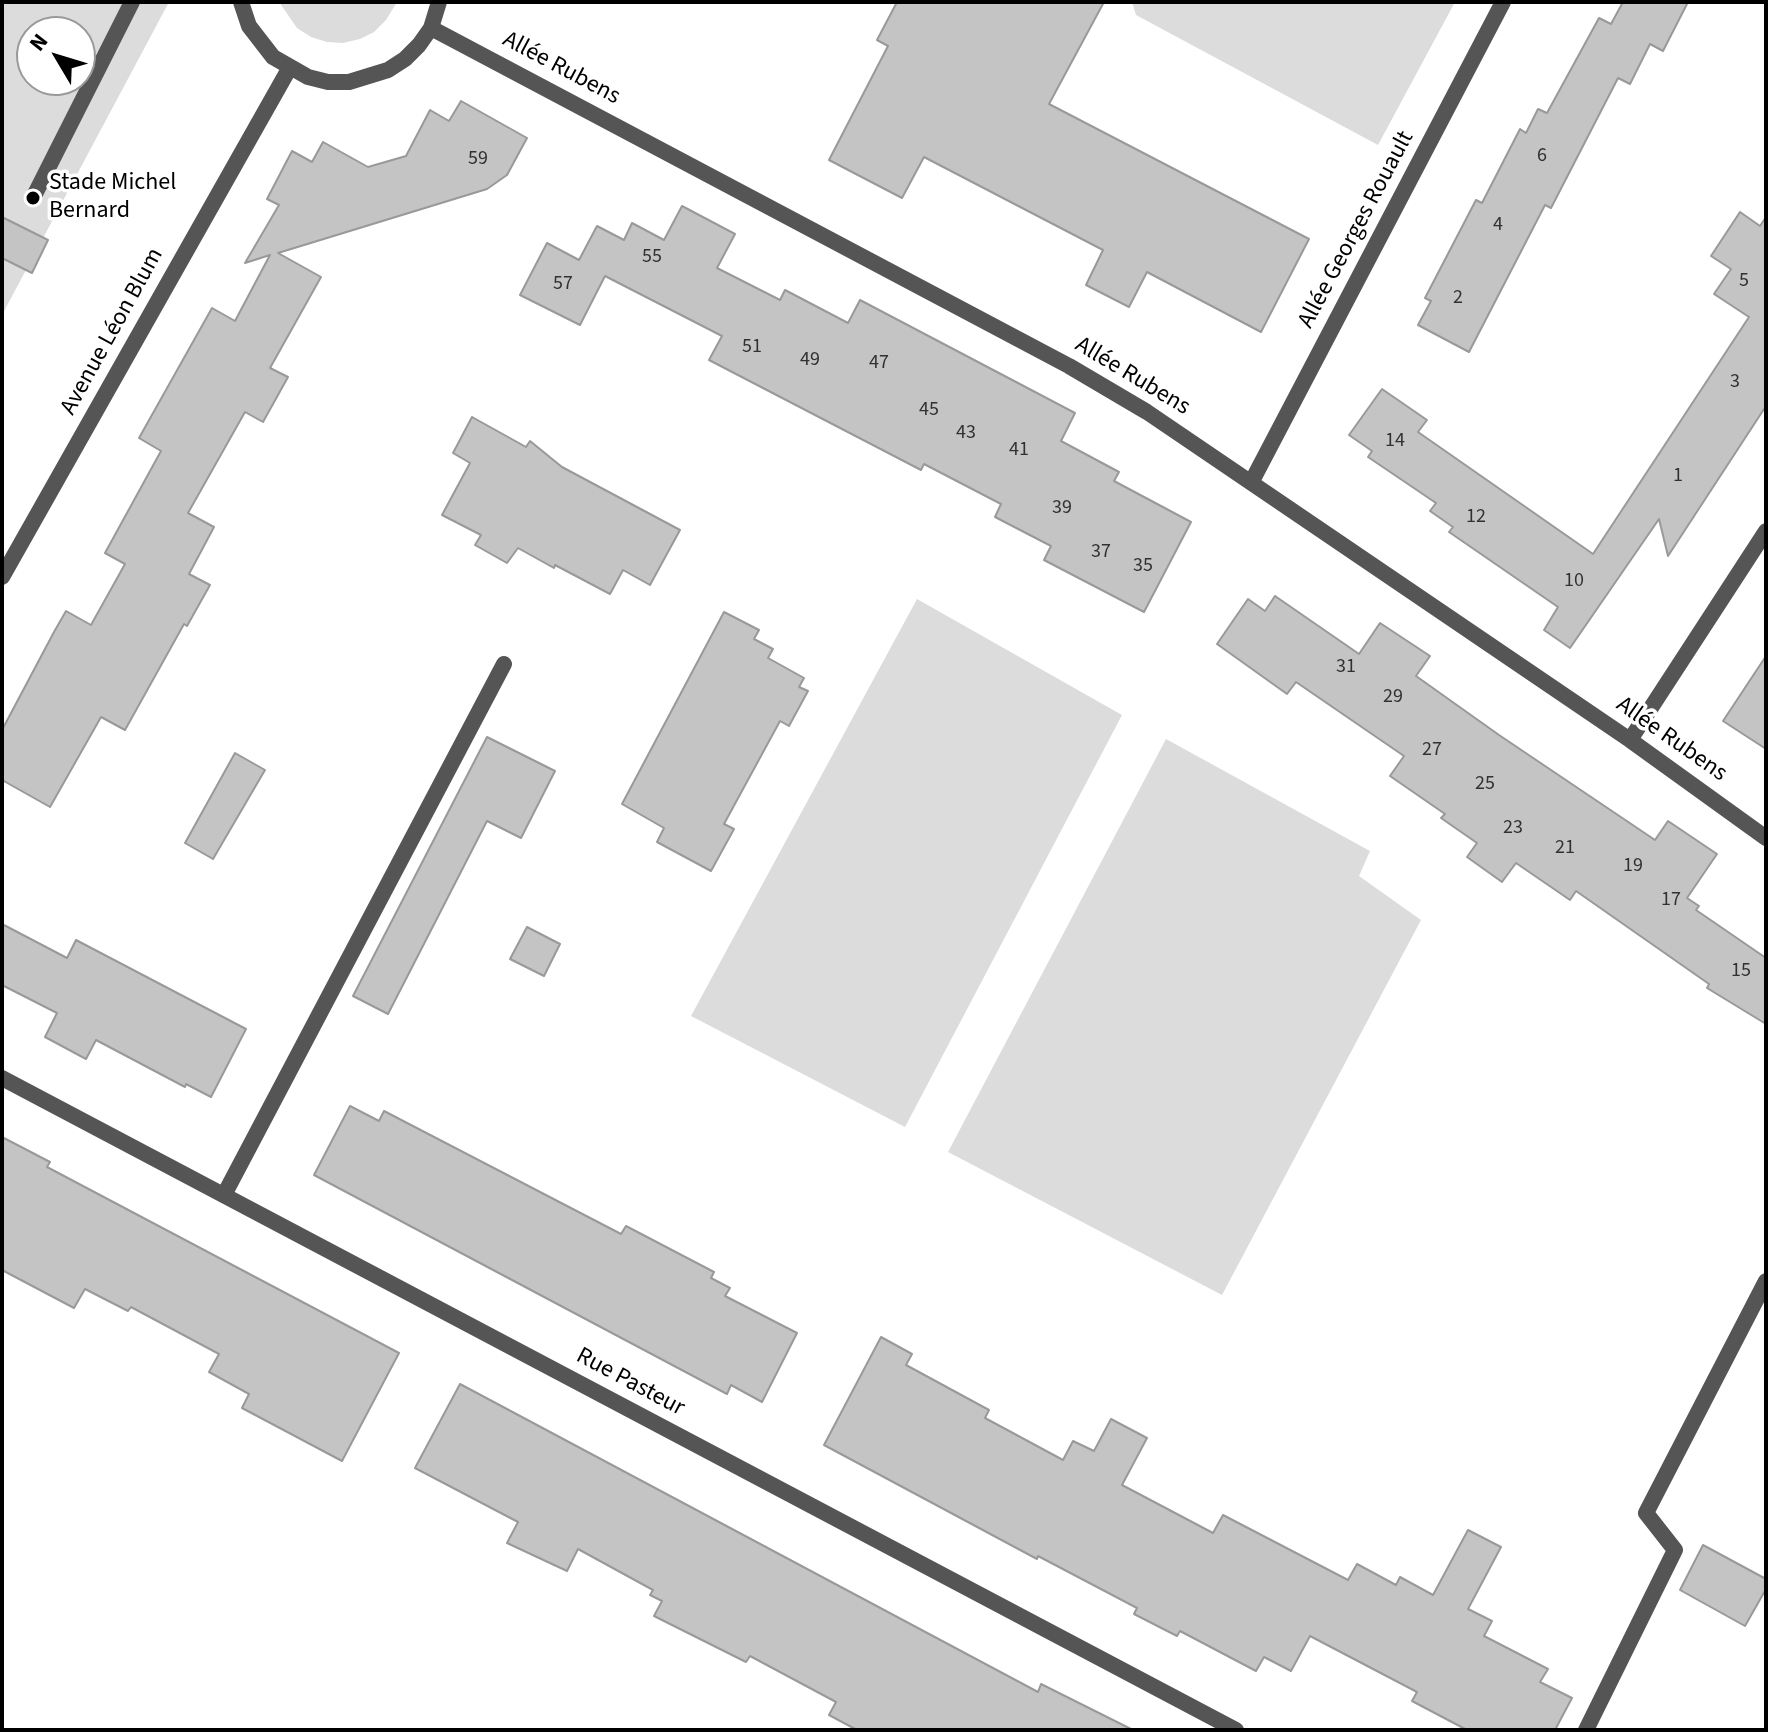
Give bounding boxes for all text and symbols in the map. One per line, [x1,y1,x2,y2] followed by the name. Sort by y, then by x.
[16,16,96,96] north arrow
[497,26,625,112] street label: Allée Rubens
[22,27,56,58] text: N
[1293,127,1421,333] street label: Allée Georges Rouault
[1537,145,1547,169] house number: 6
[468,148,488,172] house number: 59
[49,170,176,226] place label: Stade Michel Bernard
[24,189,42,207] marker: Stade Michel Bernard
[1493,214,1503,238] house number: 4
[55,244,171,420] street label: Avenue Léon Blum
[642,246,662,270] house number: 55
[1739,270,1749,294] house number: 5
[553,273,573,297] house number: 57
[1453,287,1463,311] house number: 2
[1069,331,1195,423] street label: Allée Rubens
[742,336,762,360] house number: 51
[800,349,820,373] house number: 49
[869,352,889,376] house number: 47
[1730,371,1740,395] house number: 3
[919,399,939,423] house number: 45
[956,422,976,446] house number: 43
[1385,430,1405,454] house number: 14
[1009,439,1029,463] house number: 41
[1673,465,1683,489] house number: 1
[1052,497,1072,521] house number: 39
[1466,506,1486,530] house number: 12
[1091,541,1111,565] house number: 37
[1133,555,1153,579] house number: 35
[1564,570,1584,594] house number: 10
[1336,656,1356,680] house number: 31
[1383,686,1403,710] house number: 29
[1610,691,1732,789] street label: Allée Rubens
[1422,739,1442,763] house number: 27
[1475,773,1495,797] house number: 25
[1503,817,1523,841] house number: 23
[1555,837,1575,861] house number: 21
[1623,855,1643,879] house number: 19
[1661,889,1681,913] house number: 17
[1731,960,1751,984] house number: 15
[571,1342,689,1424] street label: Rue Pasteur

